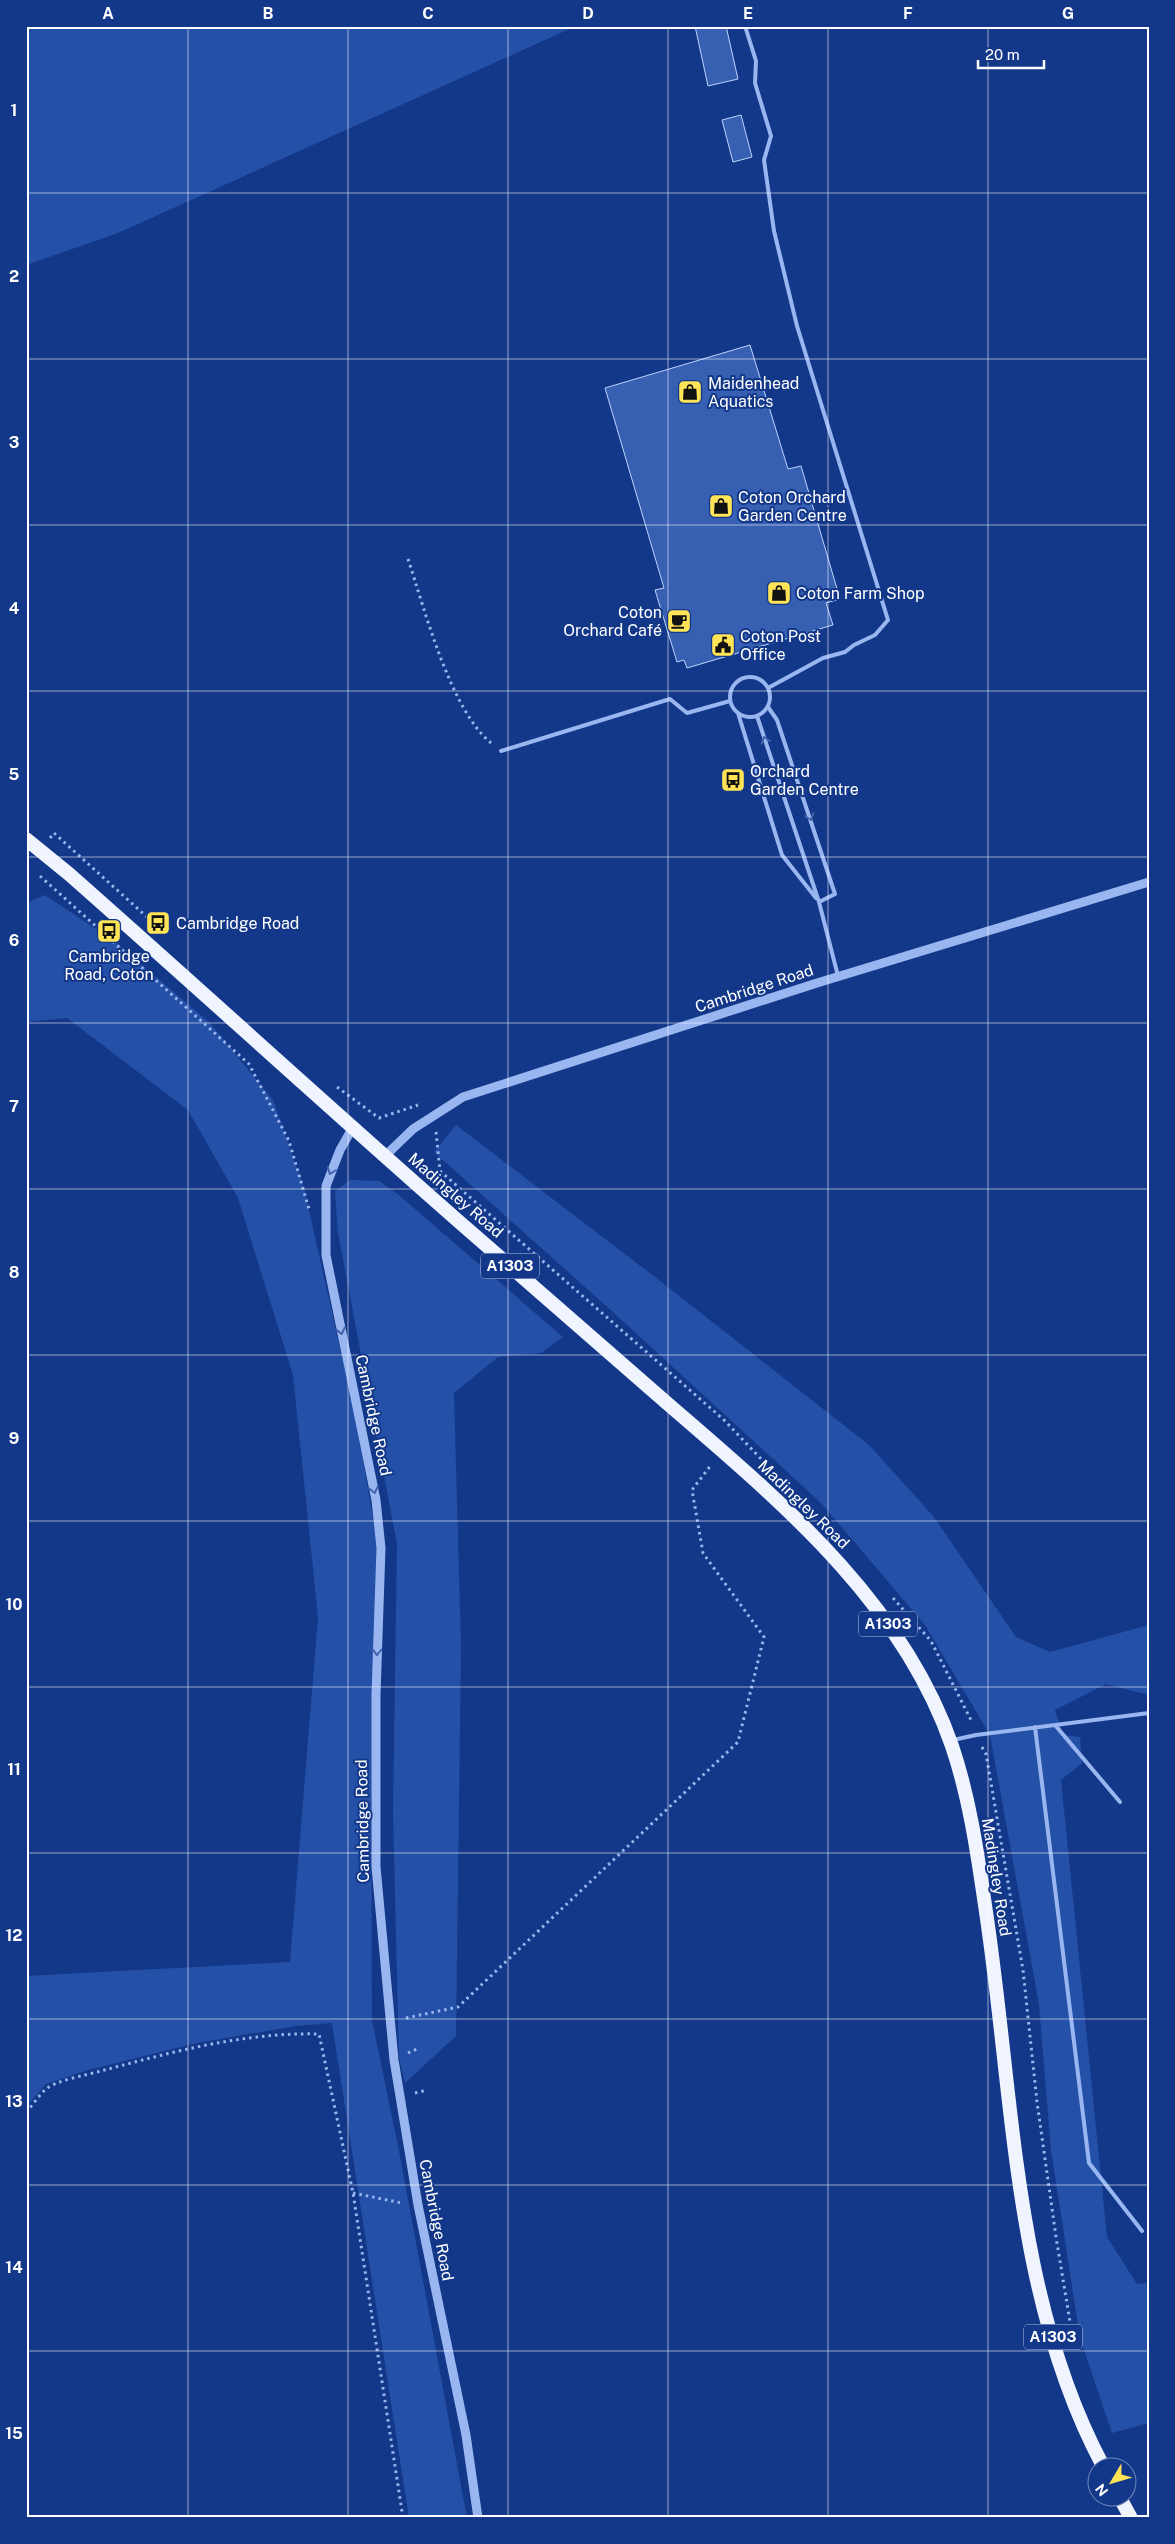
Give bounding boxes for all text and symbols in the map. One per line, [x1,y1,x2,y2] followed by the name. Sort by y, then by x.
[102,4,114,23] text: A
[263,4,274,23] text: B
[422,4,434,23] text: C
[582,4,594,23] text: D
[743,4,753,23] text: E
[903,4,913,23] text: F
[1062,4,1074,23] text: G
[978,38,1044,70] scale bar
[985,46,1020,63] text: 20 m
[11,101,17,120] text: 1
[9,267,19,286] text: 2
[708,374,799,411] place label: Maidenhead Aquatics
[677,379,703,405] shop icon: Maidenhead Aquatics
[9,433,19,452] text: 3
[738,488,847,525] place label: Coton Orchard Garden Centre
[708,493,734,519] shop icon: Coton Orchard Garden Centre
[766,580,792,606] shop icon: Coton Farm Shop
[796,584,925,603] place label: Coton Farm Shop
[9,599,20,618] text: 4
[563,603,662,640] place label: Coton Orchard Café
[666,608,692,634] cafe icon: Coton Orchard Café
[740,627,821,664] place label: Coton Post Office
[710,632,736,658] public building icon: Coton Post Office
[761,736,771,744] one-way arrow
[750,762,859,799] place label: Orchard Garden Centre
[9,765,20,784] text: 5
[720,767,746,793] bus stop icon: Orchard Garden Centre
[804,813,814,821] one-way arrow
[145,910,171,936] bus stop icon: Cambridge Road
[176,914,299,933] place label: Cambridge Road
[96,918,122,944] bus stop icon: Cambridge Road, Coton
[9,931,19,950] text: 6
[64,947,154,984] place label: Cambridge Road, Coton
[693,960,816,1017] street label: Cambridge Road
[9,1097,19,1116] text: 7
[404,1149,507,1242] street label: Madingley Road
[327,1166,338,1175] one-way arrow
[481,1254,539,1278] road number: A1303
[9,1263,20,1282] text: 8
[336,1326,346,1335] one-way arrow
[351,1353,396,1477] street label: Cambridge Road
[9,1429,19,1448] text: 9
[754,1456,853,1553] street label: Madingley Road
[369,1485,379,1494] one-way arrow
[5,1595,23,1614] text: 10
[859,1612,917,1636] road number: A1303
[372,1648,383,1656] one-way arrow
[352,1759,373,1883] street label: Cambridge Road
[7,1760,21,1779] text: 11
[978,1817,1015,1938] street label: Madingley Road
[5,1926,23,1945] text: 12
[5,2092,23,2111] text: 13
[415,2158,458,2282] street label: Cambridge Road
[5,2258,23,2277] text: 14
[1024,2324,1082,2350] road number: A1303
[5,2424,23,2443] text: 15
[1088,2456,1138,2506] north arrow
[1092,2481,1111,2499] text: N

